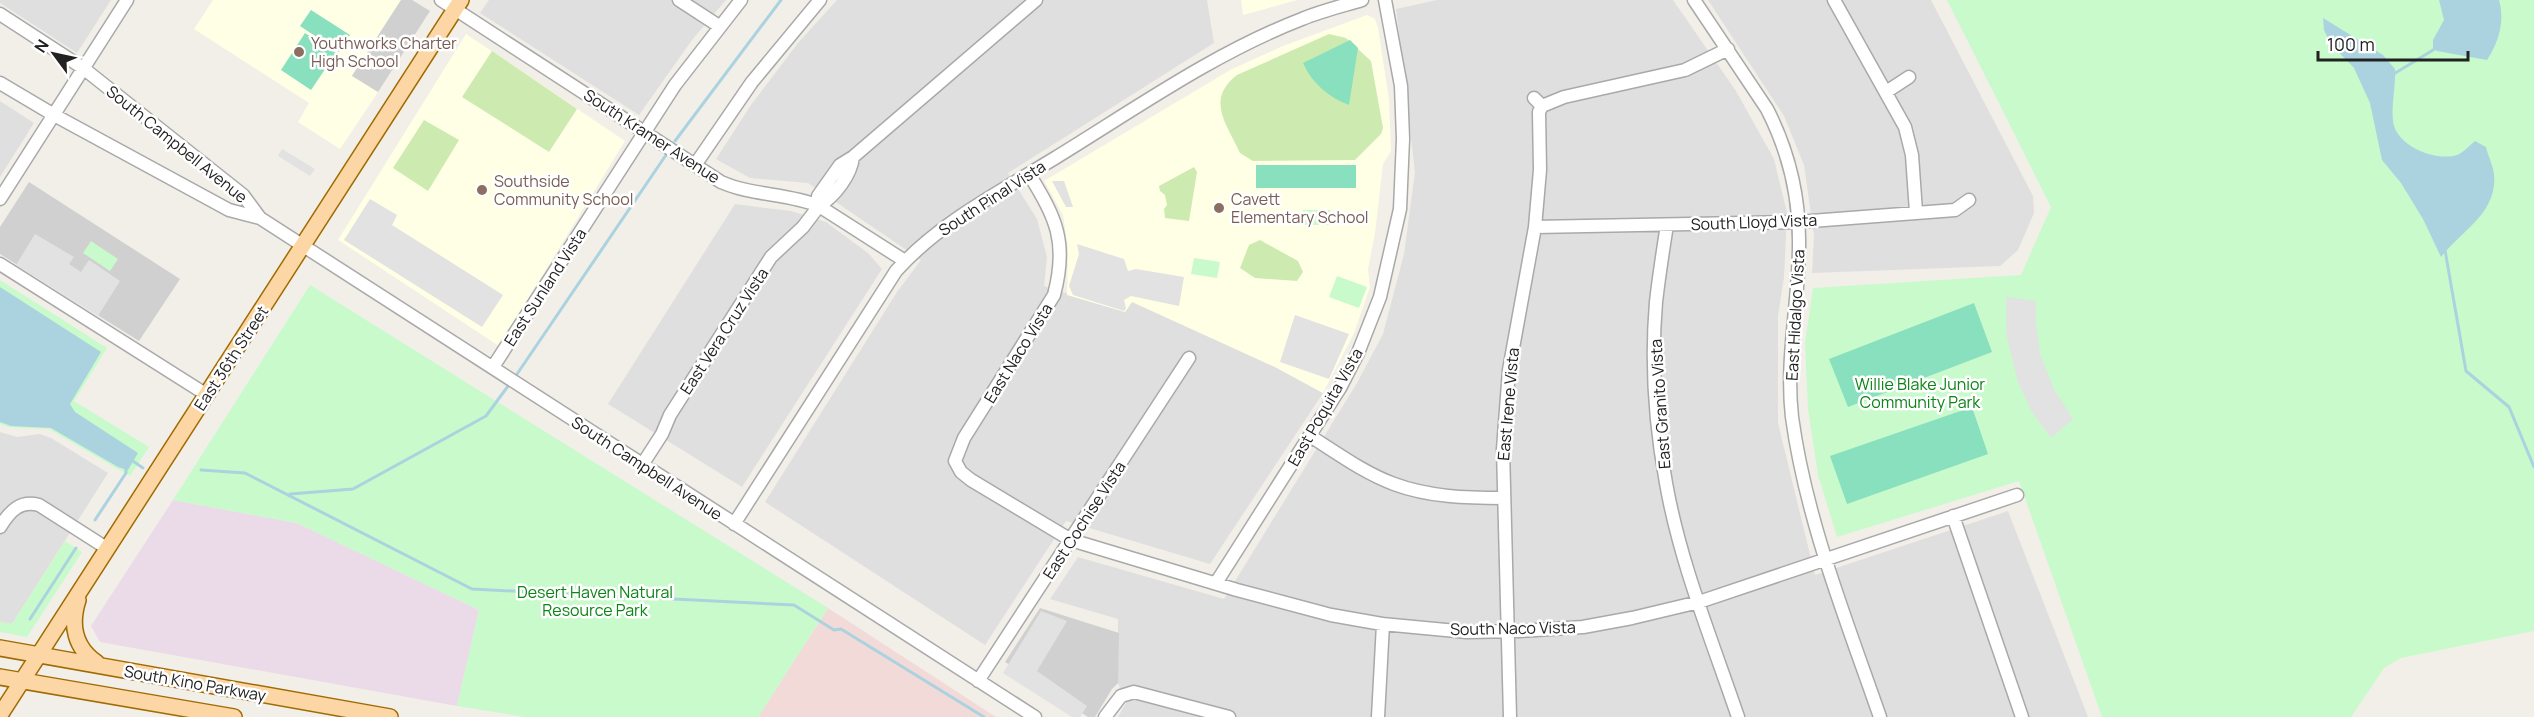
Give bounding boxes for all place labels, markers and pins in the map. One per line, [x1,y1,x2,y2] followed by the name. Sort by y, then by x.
[311,32,457,72] place label: Youthworks Charter High School
[292,45,306,59] marker: Youthworks Charter High School
[494,170,634,210] place label: Southside Community School
[475,183,489,197] marker: Southside Community School
[1231,188,1369,228] place label: Cavett Elementary School
[1212,201,1226,215] marker: Cavett Elementary School

